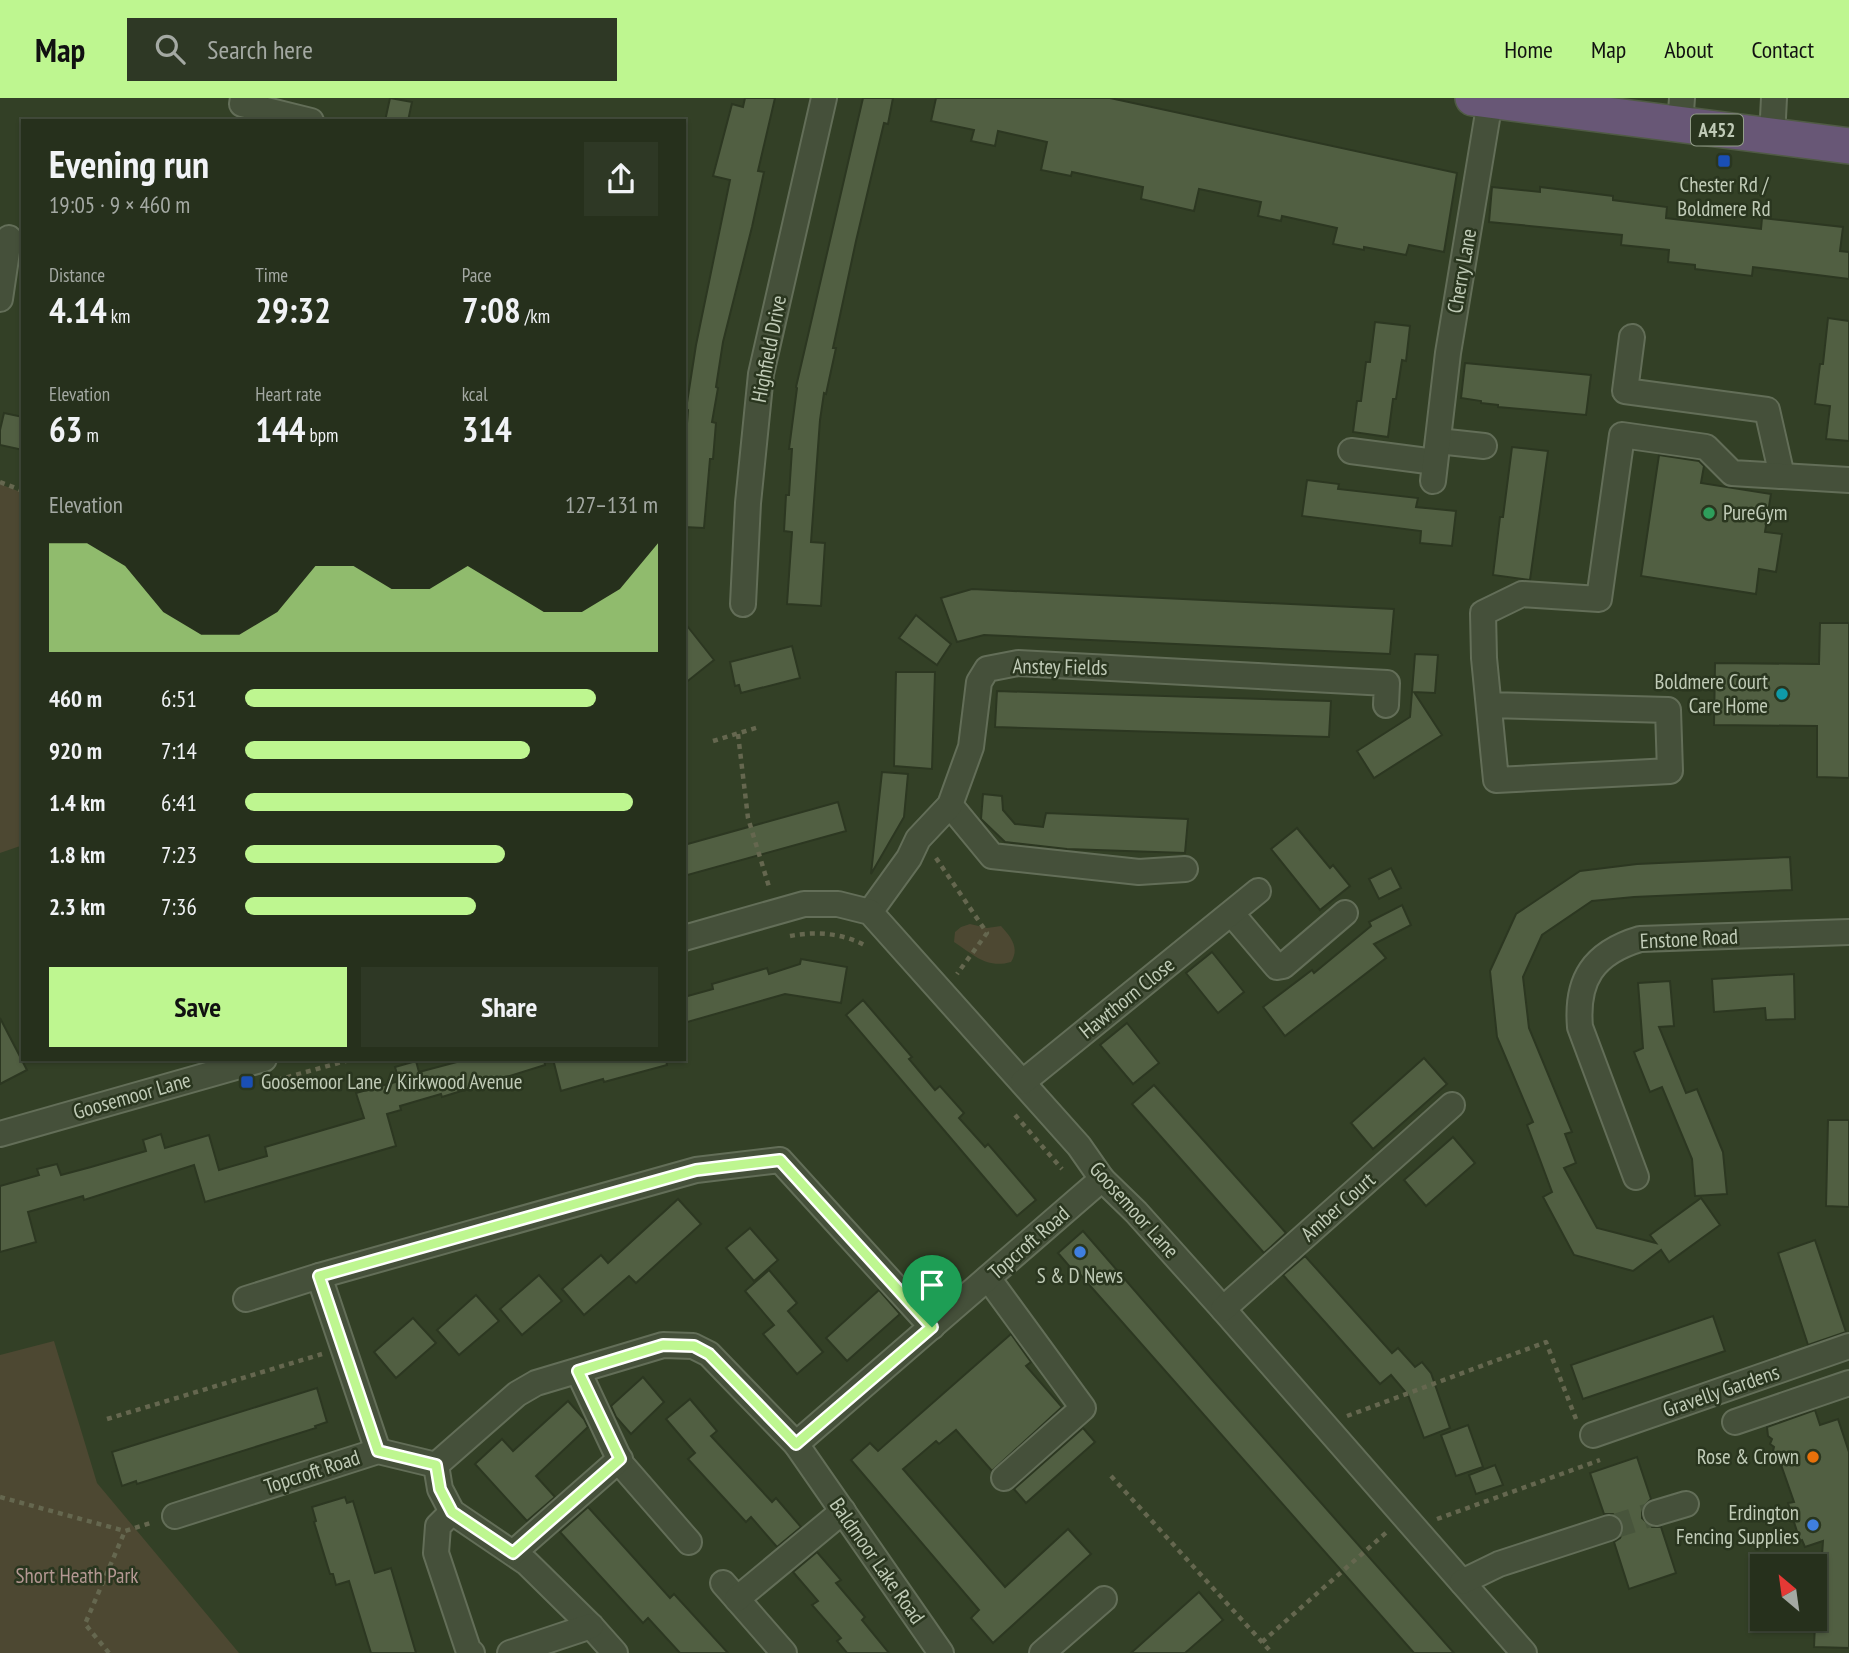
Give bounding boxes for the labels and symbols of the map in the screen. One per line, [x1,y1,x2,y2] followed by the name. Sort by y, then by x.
[1691,114,1743,146] road number: A452
[1716,153,1732,169] marker: Chester Rd / Boldmere Rd
[1677,171,1771,222] place label: Chester Rd / Boldmere Rd
[1441,226,1482,315] street label: Cherry Lane
[745,293,792,405] street label: Highfield Drive
[1723,499,1787,526] place label: PureGym
[1701,505,1717,521] marker: PureGym
[1012,652,1108,681] street label: Anstey Fields
[1655,668,1768,719] place label: Boldmere Court Care Home
[1774,686,1790,702] marker: Boldmere Court Care Home
[1639,922,1739,955] street label: Enstone Road
[1074,951,1180,1044] street label: Hawthorn Close
[70,1066,194,1125] street label: Goosemoor Lane
[261,1068,522,1095] place label: Goosemoor Lane / Kirkwood Avenue
[239,1074,255,1090] marker: Goosemoor Lane / Kirkwood Avenue
[1084,1156,1185,1264] street label: Goosemoor Lane
[1295,1166,1381,1247] street label: Amber Court
[983,1200,1075,1285] street label: Topcroft Road
[1072,1244,1088,1260] marker: S & D News
[902,1255,962,1327] pin
[1037,1262,1123,1289] place label: S & D News
[1659,1358,1783,1423] street label: Gravelly Gardens
[261,1443,363,1500] street label: Topcroft Road
[1697,1443,1799,1470] place label: Rose & Crown
[1805,1449,1821,1465] marker: Rose & Crown
[824,1492,931,1629] street label: Baldmoor Lake Road
[1676,1499,1799,1550] place label: Erdington Fencing Supplies
[1805,1517,1821,1533] marker: Erdington Fencing Supplies
[1750,1554,1827,1631] north arrow
[16,1562,138,1589] park label: Short Heath Park

